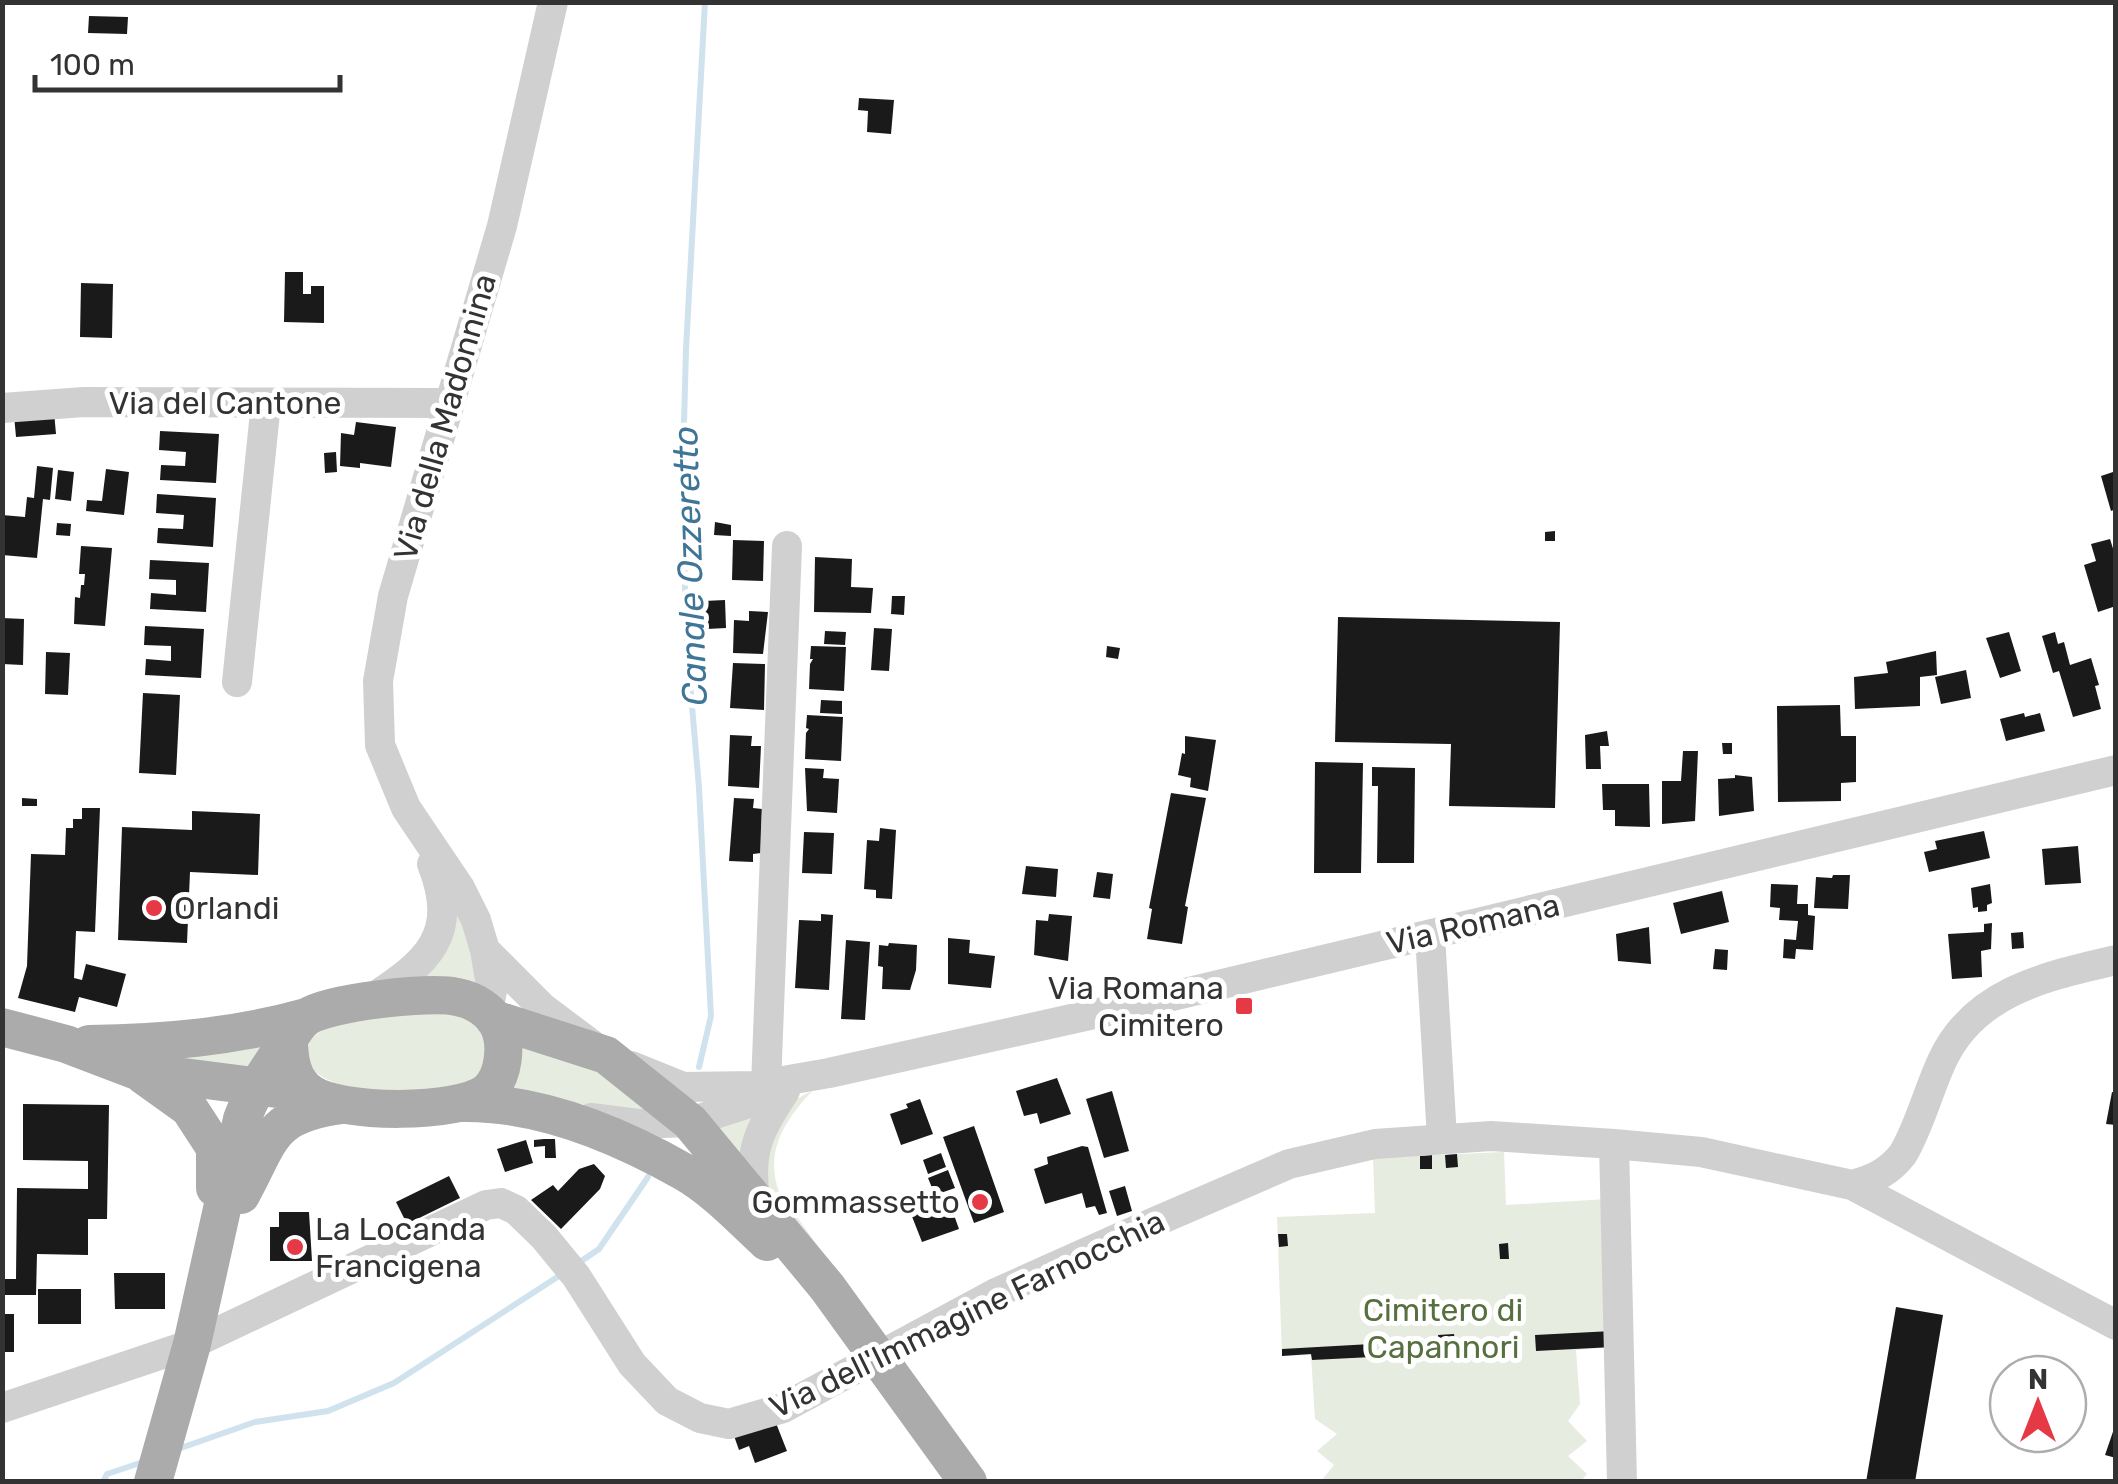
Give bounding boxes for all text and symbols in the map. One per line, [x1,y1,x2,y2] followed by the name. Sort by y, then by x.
[35,30,340,92] scale bar
[50,47,135,83] text: 100 m
[386,269,504,565] street label: Via della Madonnina
[108,384,342,422] street label: Via del Cantone
[664,425,716,707] water label: Canale Ozzeretto
[1383,886,1563,962] street label: Via Romana
[174,889,279,927] place label: Orlandi
[143,897,165,919] marker: Orlandi
[1048,969,1224,1044] place label: Via Romana Cimitero
[1233,995,1255,1017] marker: Via Romana Cimitero
[751,1183,960,1221] place label: Gommassetto
[969,1191,991,1213] marker: Gommassetto
[763,1202,1171,1426] street label: Via dell'Immagine Farnocchia
[315,1210,486,1285] place label: La Locanda Francigena
[284,1236,306,1258] marker: La Locanda Francigena
[1363,1291,1523,1366] park label: Cimitero di Capannori
[1988,1354,2088,1454] north arrow
[2028,1363,2048,1396] text: N

